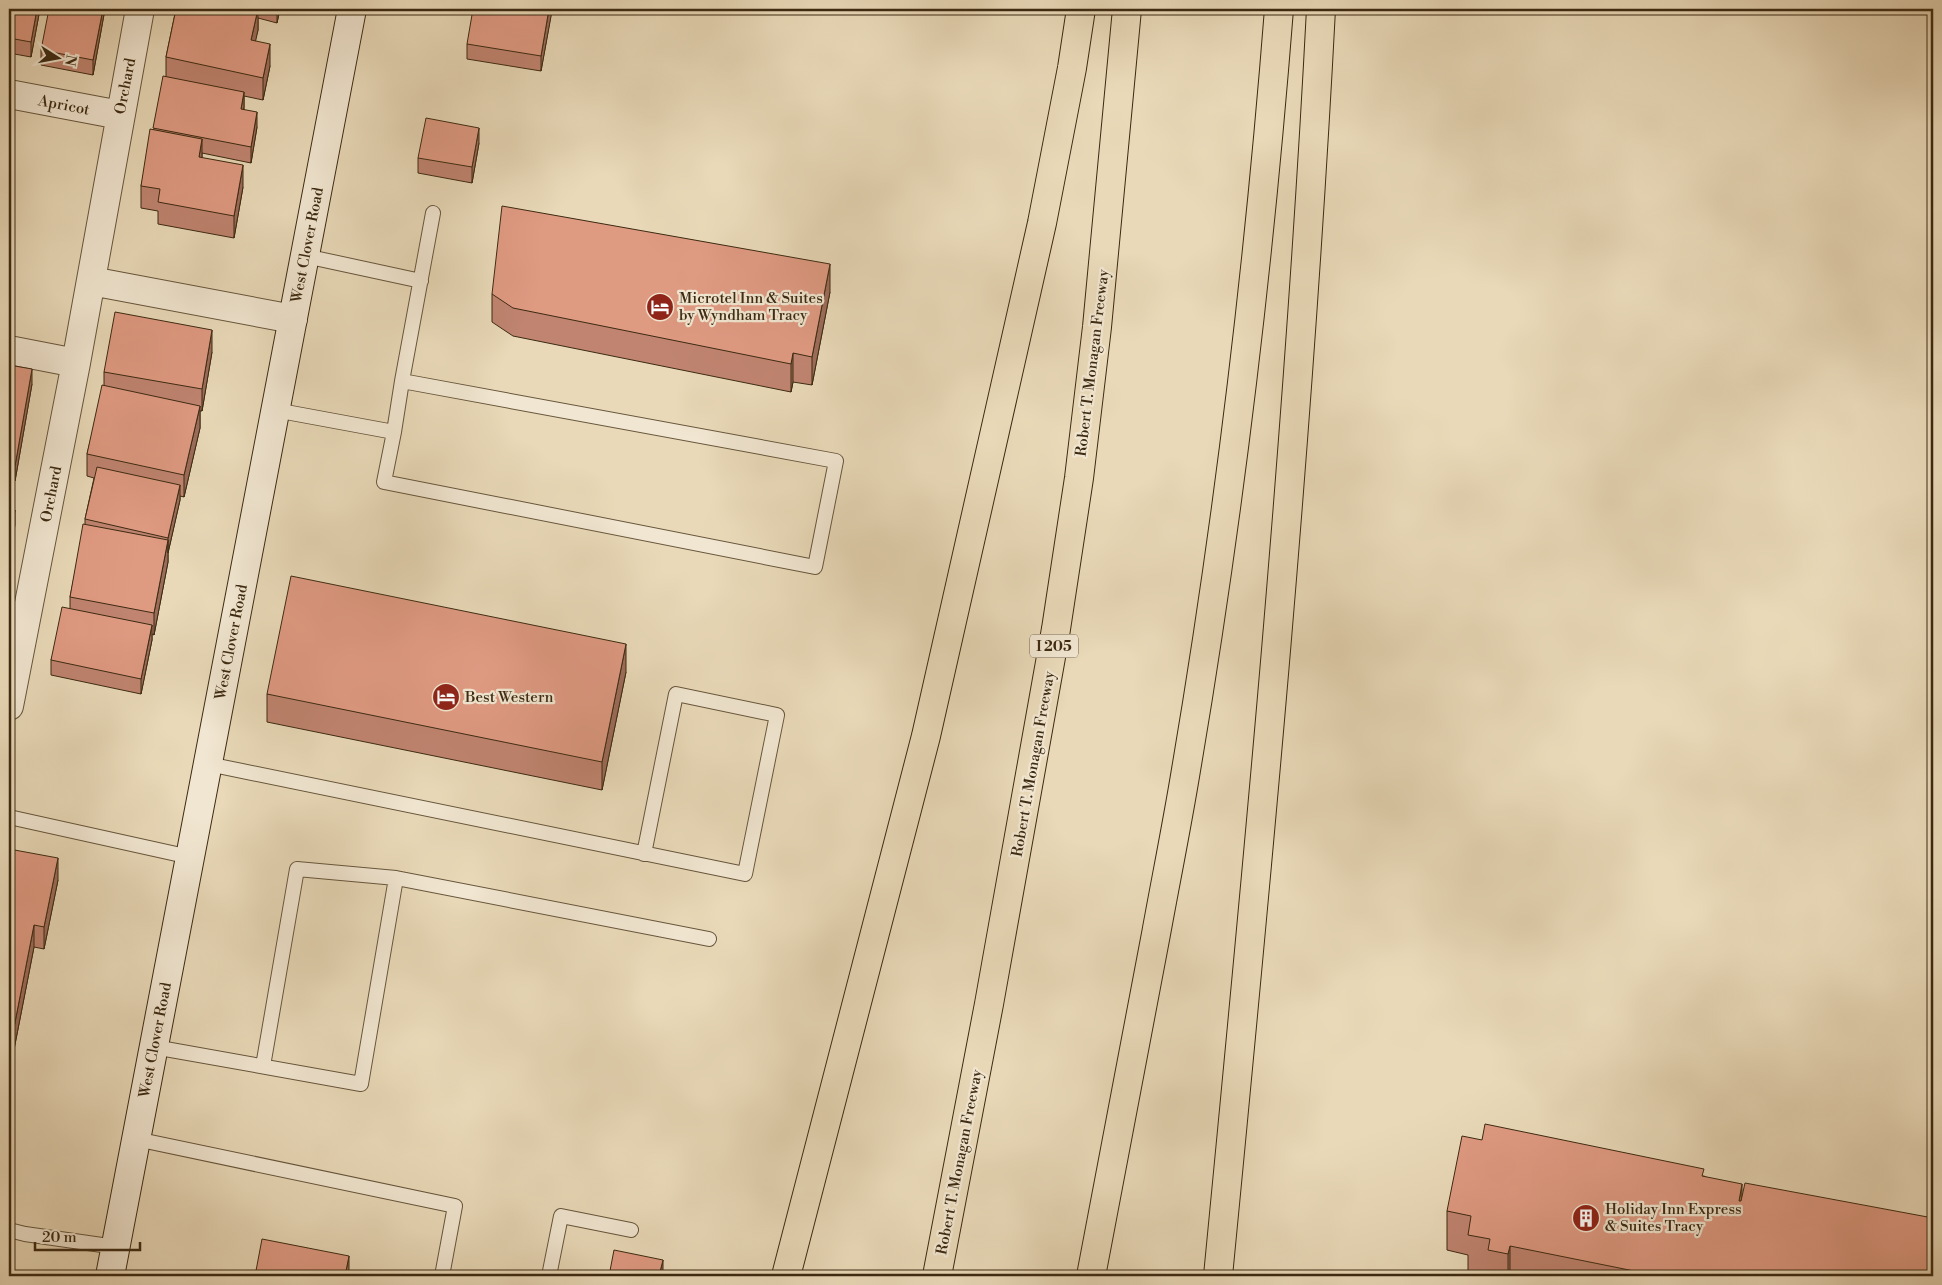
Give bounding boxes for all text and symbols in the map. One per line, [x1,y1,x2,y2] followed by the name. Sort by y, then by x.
[32,32,82,82] north arrow
[60,53,80,67] text: N
[111,56,140,116] street label: Orchard
[36,91,92,120] street label: Apricot
[287,185,328,305] street label: West Clover Road
[1072,268,1113,458] street label: Robert T. Monagan Freeway
[679,289,823,325] place label: Microtel Inn & Suites by Wyndham Tracy
[645,292,675,322] hotel icon: Microtel Inn & Suites by Wyndham Tracy
[37,464,66,524] street label: Orchard
[211,582,252,702] street label: West Clover Road
[1030,634,1078,658] road number: I 205
[1008,669,1059,858] street label: Robert T. Monagan Freeway
[431,682,461,712] hotel icon: Best Western
[464,688,554,707] place label: Best Western
[135,980,176,1100] street label: West Clover Road
[932,1067,987,1256] street label: Robert T. Monagan Freeway
[1605,1200,1742,1236] place label: Holiday Inn Express & Suites Tracy
[1571,1203,1601,1233] building icon: Holiday Inn Express & Suites Tracy
[35,1220,140,1252] scale bar
[42,1228,77,1247] text: 20 m

